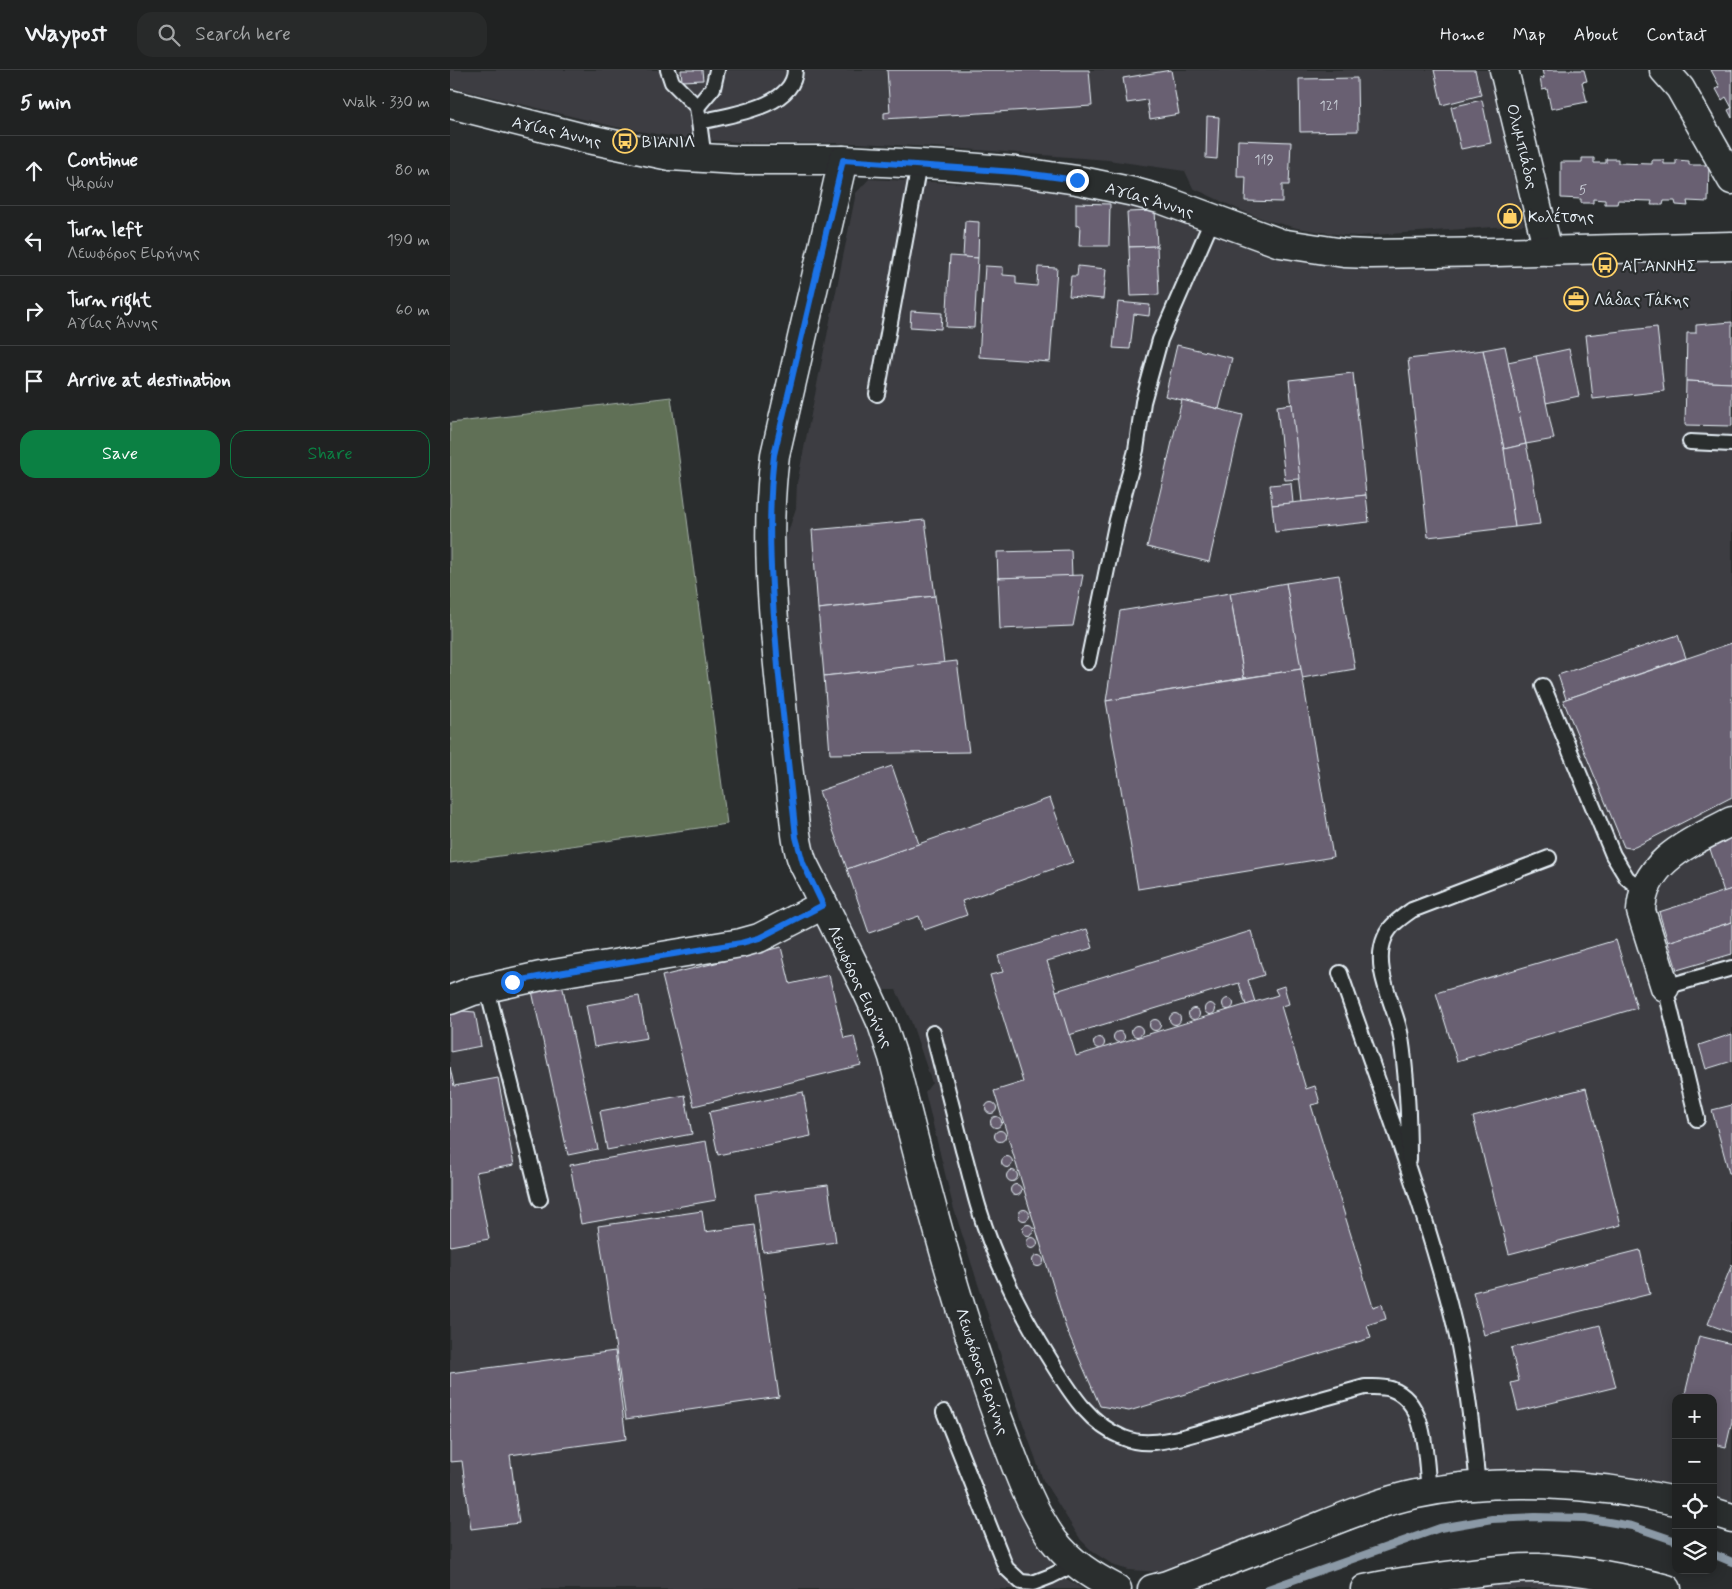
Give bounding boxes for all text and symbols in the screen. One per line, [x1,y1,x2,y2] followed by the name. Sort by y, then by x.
[137,12,487,57] search box
[25,19,107,50] text: Waypost
[155,21,183,49] icon: search
[195,22,291,47] text: Search here
[1440,23,1485,47] text: Home
[1513,23,1546,47] text: Map
[1574,23,1618,47] text: About
[1646,23,1707,47] text: Contact
[20,89,72,117] text: 5 min
[342,92,430,113] text: Walk · 330 m
[1319,97,1339,115] house number: 121
[1501,102,1542,191] street label: Ολυμπιάδος
[510,112,603,153] street label: Αγίας Άννης
[612,128,638,154] bus stop icon: ΒΙΑΝΙΛ
[642,132,695,153] place label: ΒΙΑΝΙΛ
[67,148,138,173] text: Continue
[1254,151,1274,169] house number: 119
[20,157,48,185] icon: ahead
[395,160,430,181] text: 80 m
[1066,169,1089,192] route end
[67,173,114,194] text: Ψαρών
[1103,178,1196,223] street label: Αγίας Άννης
[1579,181,1587,199] house number: 5
[1497,203,1523,229] shop icon: Κολέτσης
[1528,206,1594,228] place label: Κολέτσης
[67,218,143,243] text: Turn left
[20,227,48,255] icon: left
[387,230,430,251] text: 190 m
[67,243,200,264] text: Λεωφόρος Ειρήνης
[1592,252,1618,278] bus stop icon: ΑΓ.ΑΝΝΗΣ
[1622,256,1697,277] place label: ΑΓ.ΑΝΝΗΣ
[1563,286,1589,312] office icon: Λάδας Τάκης
[67,288,151,313] text: Turn right
[1594,290,1689,311] place label: Λάδας Τάκης
[20,297,48,325] icon: right
[396,300,430,321] text: 60 m
[67,313,158,334] text: Αγίας Άννης
[20,367,48,395] icon: arrive
[67,368,231,393] text: Arrive at destination
[20,430,220,478] button: Save
[230,430,430,478] button: Share
[822,922,897,1051] street label: Λεωφόρος Ειρήνης
[501,971,524,994] route start
[950,1305,1013,1438] street label: Λεωφόρος Ειρήνης
[1672,1394,1717,1574] map controls
[1672,1394,1717,1439] button: +
[1672,1439,1717,1484] button: −
[1672,1484,1717,1529] button: locate
[1672,1529,1717,1574] button: layers

